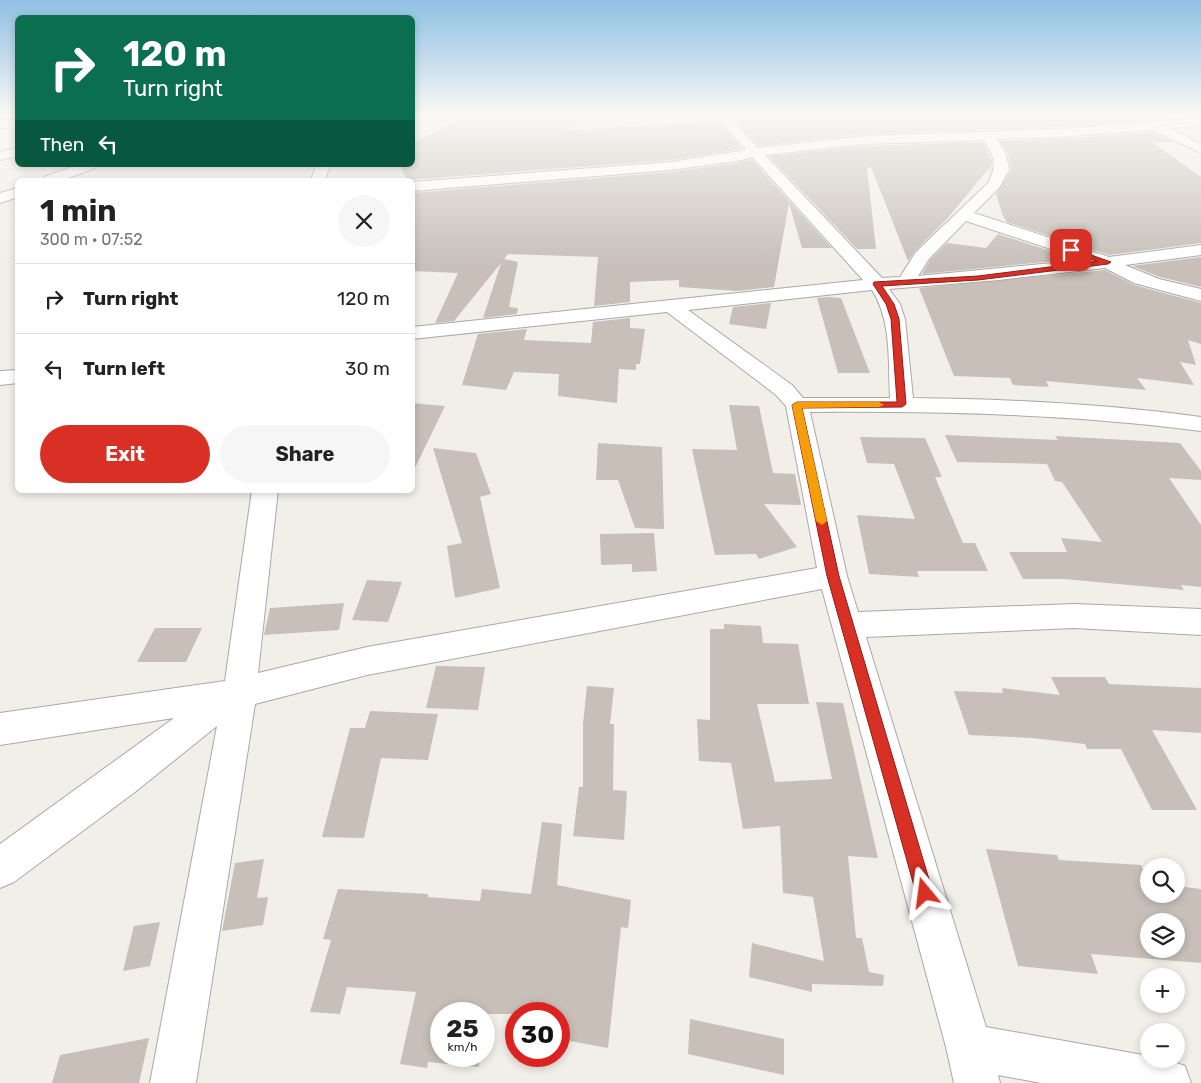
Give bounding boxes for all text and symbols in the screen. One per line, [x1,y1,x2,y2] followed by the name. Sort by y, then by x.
[123,33,226,75] text: 120 m
[40,35,105,100] icon: right
[123,75,223,102] text: Turn right
[94,130,122,158] icon: left
[40,133,84,156] text: Then
[40,193,117,229] text: 1 min
[338,195,390,247] button: close
[1050,229,1092,271] pin
[40,230,143,249] text: 300 m · 07:52
[1057,236,1085,264] icon: arrive
[40,285,68,313] icon: right
[83,287,178,310] text: Turn right
[337,287,390,310] text: 120 m
[40,355,68,383] icon: left
[83,357,165,380] text: Turn left
[345,357,390,380] text: 30 m
[40,425,210,483] button: Exit
[220,425,390,483] button: Share
[1140,858,1185,1068] map controls
[1140,858,1185,903] button: search
[898,866,950,918] position arrow
[1140,913,1185,958] button: layers
[1140,968,1185,1013] button: +
[505,1002,570,1067] speed limit sign: 30
[446,1014,479,1043] text: 25
[1140,1023,1185,1068] button: −
[448,1040,477,1054] text: km/h

